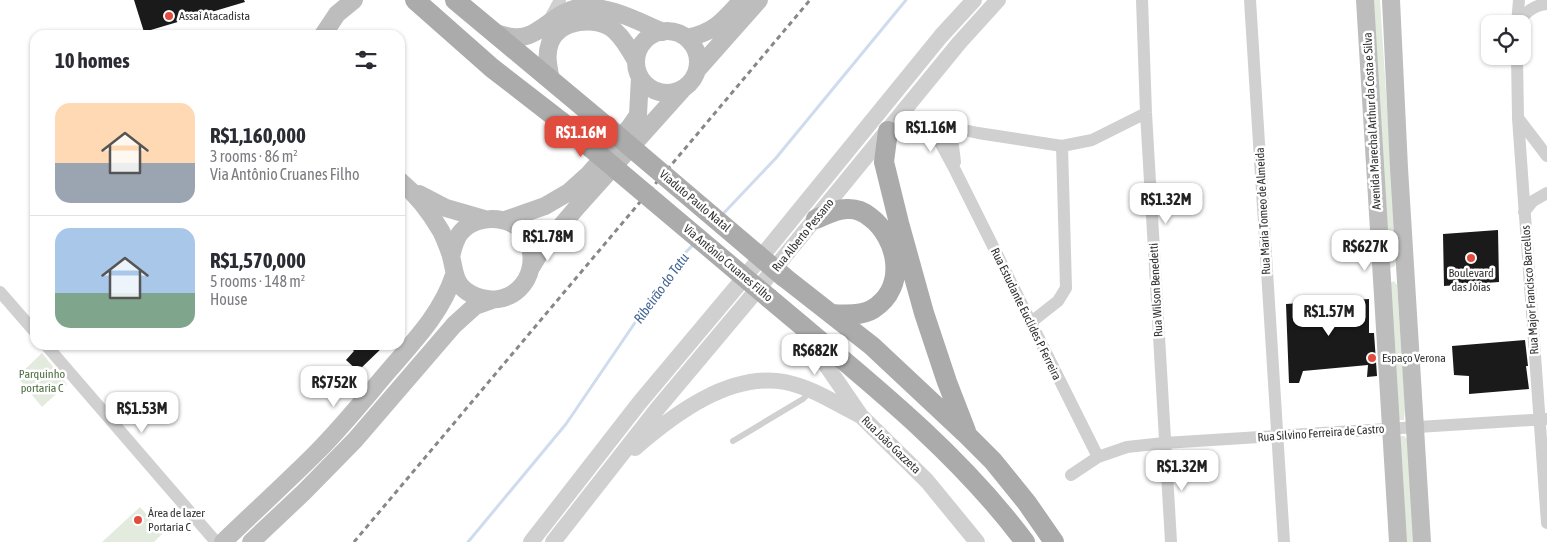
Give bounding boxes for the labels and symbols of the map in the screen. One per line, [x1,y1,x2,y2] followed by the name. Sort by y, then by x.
[179,9,250,23] place label: Assaí Atacadista
[163,10,175,22] marker: Assaí Atacadista
[1360,32,1384,210] street label: Avenida Marechal Arthur da Costa e Silva
[885,110,977,153] pin: R$1.16M
[535,116,627,158] pin: R$1.16M
[1253,147,1273,275] street label: Rua Maria Tomeo de Almeida
[657,167,734,235] street label: Viaduto Paulo Natal
[1120,182,1212,225] pin: R$1.32M
[769,195,837,274] street label: Rua Alberto Pessano
[502,220,594,262] pin: R$1.78M
[681,222,776,305] street label: Via Antônio Cruanes Filho
[1519,225,1541,355] street label: Rua Major Francisco Barcellos
[1324,230,1406,272] pin: R$627K
[1147,243,1165,337] street label: Rua Wilson Benedetti
[988,246,1064,382] street label: Rua Estudante Euclides P Ferreira
[630,250,692,326] water label: Ribeirão do Tatu
[1465,252,1477,264] marker: Boulevard das Jóias
[1448,266,1494,294] place label: Boulevard das Jóias
[1283,294,1375,337] pin: R$1.57M
[774,334,856,376] pin: R$682K
[1382,351,1446,365] place label: Espaço Verona
[1366,352,1378,364] marker: Espaço Verona
[293,366,375,408] pin: R$752K
[19,367,65,395] park label: Parquinho portaria C
[96,392,188,434] pin: R$1.53M
[859,413,923,477] street label: Rua João Gazzeta
[1257,422,1385,444] street label: Rua Silvino Ferreira de Castro
[1136,450,1228,492] pin: R$1.32M
[148,506,205,534] place label: Área de lazer Portaria C
[132,514,144,526] marker: Área de lazer Portaria C

